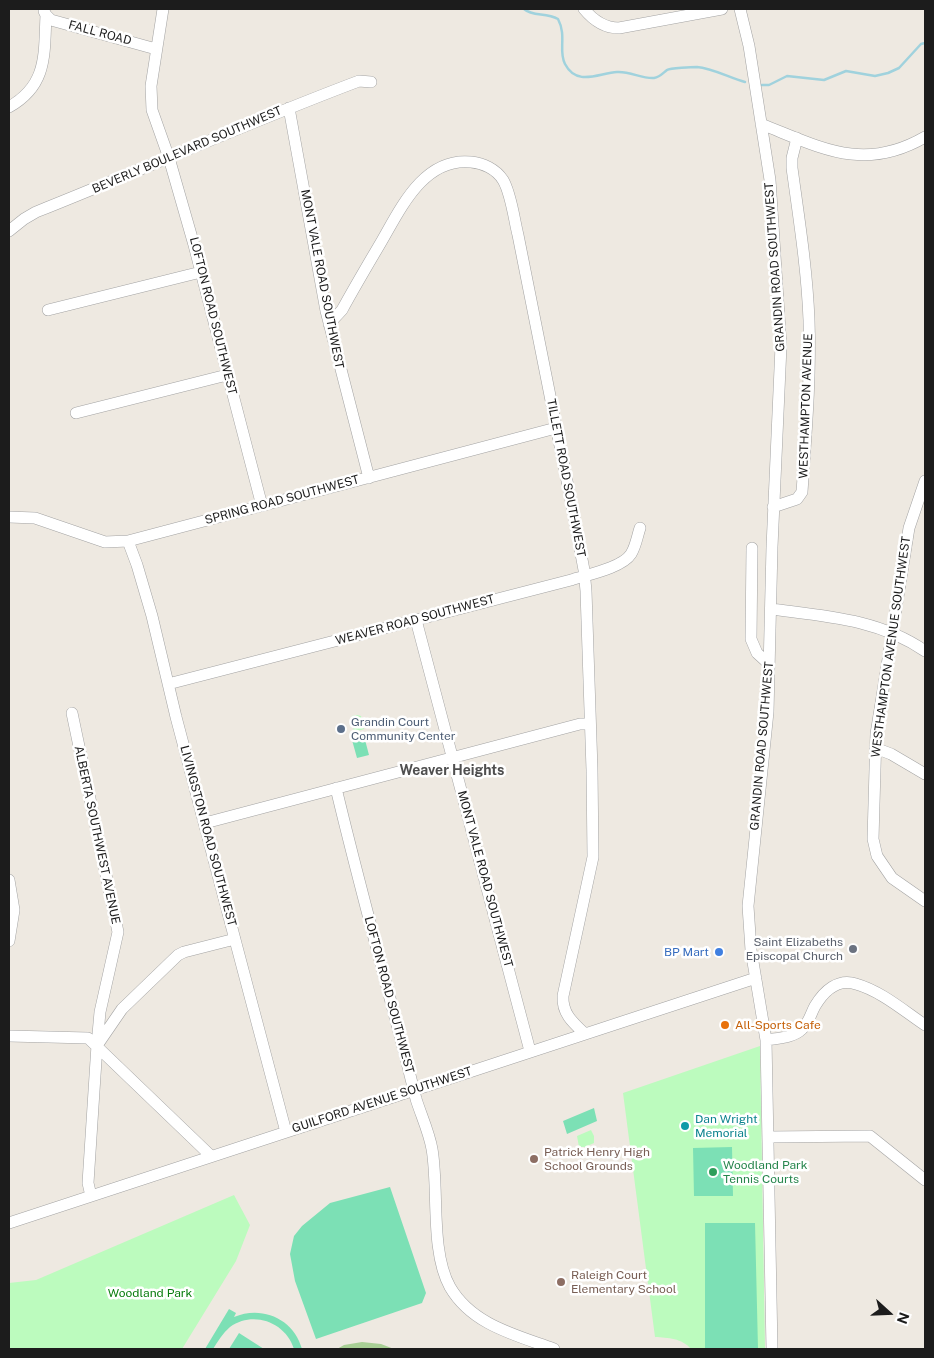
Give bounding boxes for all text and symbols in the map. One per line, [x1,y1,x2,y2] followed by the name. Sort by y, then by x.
[67,18,133,48] street label: FALL ROAD
[90,103,284,197] street label: BEVERLY BOULEVARD SOUTHWEST
[762,182,788,352] street label: GRANDIN ROAD SOUTHWEST
[298,188,346,370] street label: MONT VALE ROAD SOUTHWEST
[186,236,240,396] street label: LOFTON ROAD SOUTHWEST
[796,333,816,479] street label: WESTHAMPTON AVENUE
[544,398,588,558] street label: TILLETT ROAD SOUTHWEST
[203,472,361,528] street label: SPRING ROAD SOUTHWEST
[868,535,914,759] street label: WESTHAMPTON AVENUE SOUTHWEST
[334,592,496,648] street label: WEAVER ROAD SOUTHWEST
[747,661,777,831] street label: GRANDIN ROAD SOUTHWEST
[351,715,455,743] place label: Grandin Court Community Center
[335,723,347,735] marker: Grandin Court Community Center
[71,744,123,926] street label: ALBERTA SOUTHWEST AVENUE
[177,744,239,928] street label: LIVINGSTON ROAD SOUTHWEST
[400,763,504,779] district label: Weaver Heights
[454,789,516,969] street label: MONT VALE ROAD SOUTHWEST
[361,915,417,1075] street label: LOFTON ROAD SOUTHWEST
[746,935,843,963] place label: Saint Elizabeths Episcopal Church
[847,943,859,955] marker: Saint Elizabeths Episcopal Church
[664,945,709,959] place label: BP Mart
[713,946,725,958] marker: BP Mart
[735,1018,821,1032] place label: All-Sports Cafe
[719,1019,731,1031] marker: All-Sports Cafe
[290,1064,474,1136] street label: GUILFORD AVENUE SOUTHWEST
[695,1112,758,1140] place label: Dan Wright Memorial
[679,1120,691,1132] marker: Dan Wright Memorial
[544,1145,650,1173] place label: Patrick Henry High School Grounds
[528,1153,540,1165] marker: Patrick Henry High School Grounds
[723,1158,808,1186] place label: Woodland Park Tennis Courts
[707,1166,719,1178] marker: Woodland Park Tennis Courts
[571,1268,676,1296] place label: Raleigh Court Elementary School
[555,1276,567,1288] marker: Raleigh Court Elementary School
[108,1286,192,1300] park label: Woodland Park
[864,1288,914,1338] north arrow
[894,1310,912,1326] text: N

